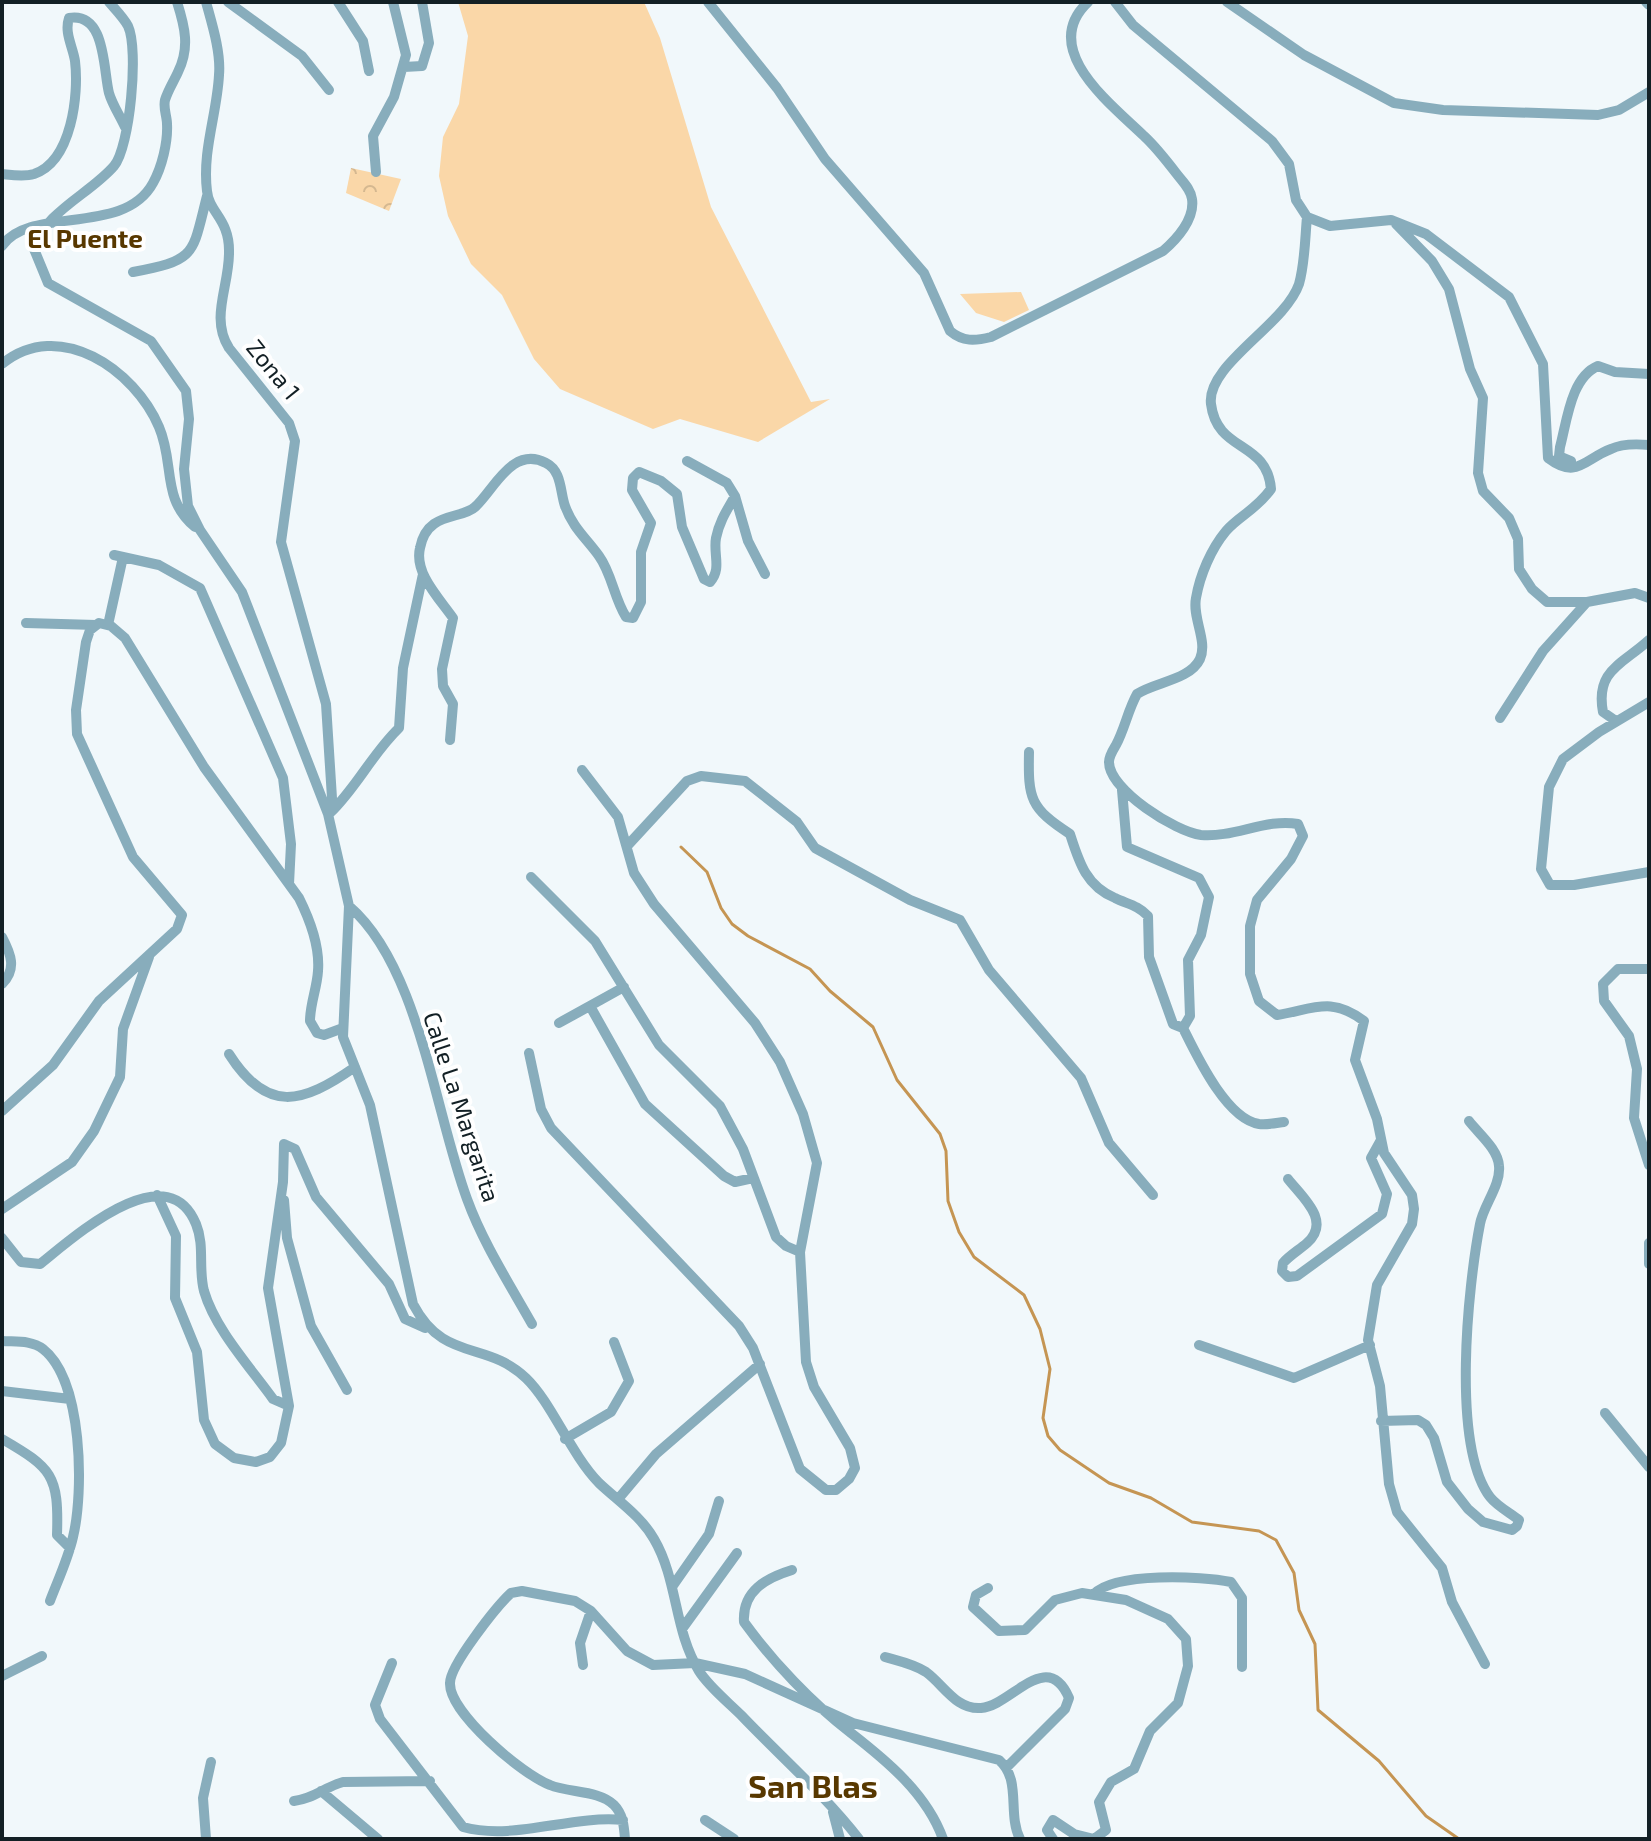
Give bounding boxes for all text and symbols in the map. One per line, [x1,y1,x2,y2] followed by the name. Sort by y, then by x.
[27,222,143,253] district label: El Puente
[241,333,307,405] street label: Zona 1
[418,1008,507,1205] street label: Calle La Margarita
[748,1766,878,1804] district label: San Blas

